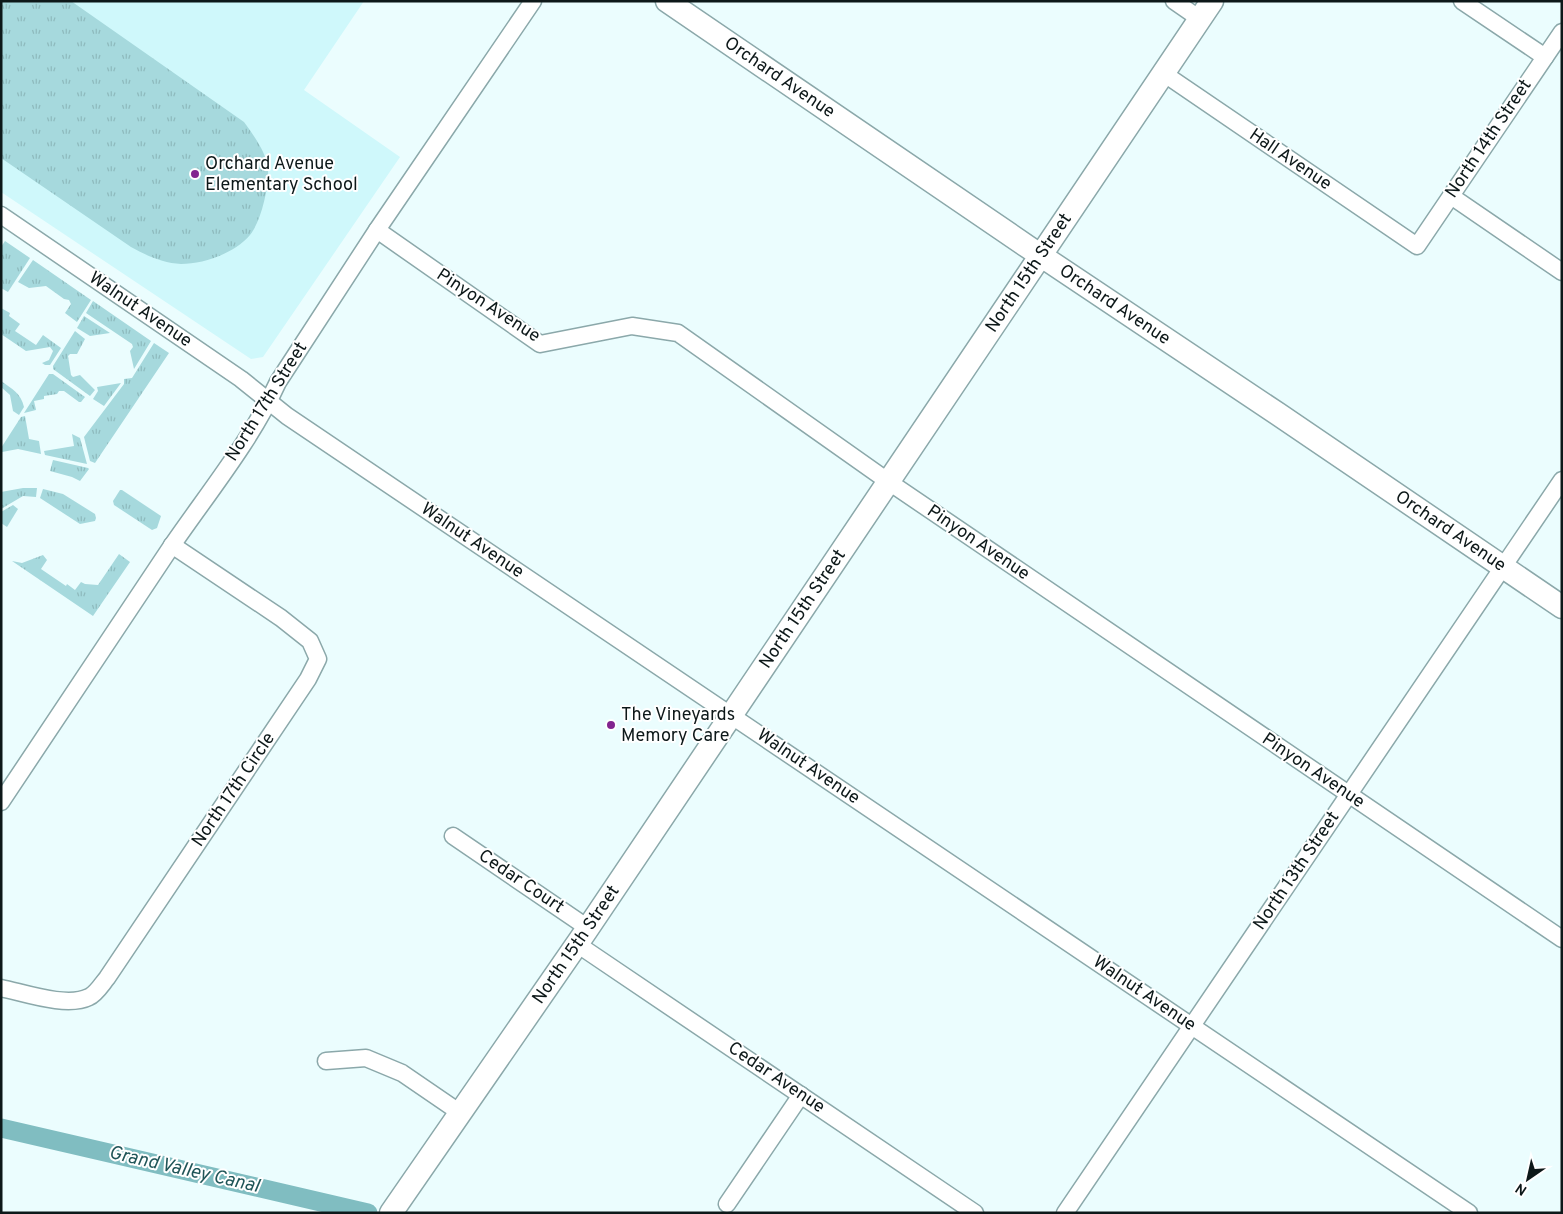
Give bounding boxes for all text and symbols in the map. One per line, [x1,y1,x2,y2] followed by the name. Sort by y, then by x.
[720,32,839,123] street label: Orchard Avenue
[1441,75,1537,203] street label: North 14th Street
[1244,124,1336,196] street label: Hall Avenue
[205,153,358,197] place label: Orchard Avenue Elementary School
[189,168,201,180] marker: Orchard Avenue Elementary School
[980,209,1077,337] street label: North 15th Street
[1055,259,1175,350] street label: Orchard Avenue
[432,264,544,348] street label: Pinyon Avenue
[84,267,196,353] street label: Walnut Avenue
[221,338,313,466] street label: North 17th Street
[1391,485,1510,577] street label: Orchard Avenue
[416,498,528,584] street label: Walnut Avenue
[922,500,1034,586] street label: Pinyon Avenue
[754,545,851,673] street label: North 15th Street
[621,704,735,748] place label: The Vineyards Memory Care
[605,719,617,731] marker: The Vineyards Memory Care
[752,724,864,810] street label: Walnut Avenue
[187,728,281,852] street label: North 17th Circle
[1257,728,1369,814] street label: Pinyon Avenue
[1249,807,1345,935] street label: North 13th Street
[474,845,568,919] street label: Cedar Court
[527,881,625,1009] street label: North 15th Street
[1088,951,1200,1037] street label: Walnut Avenue
[723,1037,829,1119] street label: Cedar Avenue
[107,1141,263,1199] water label: Grand Valley Canal
[1503,1154,1553,1204] north arrow
[1513,1179,1530,1198] text: N

